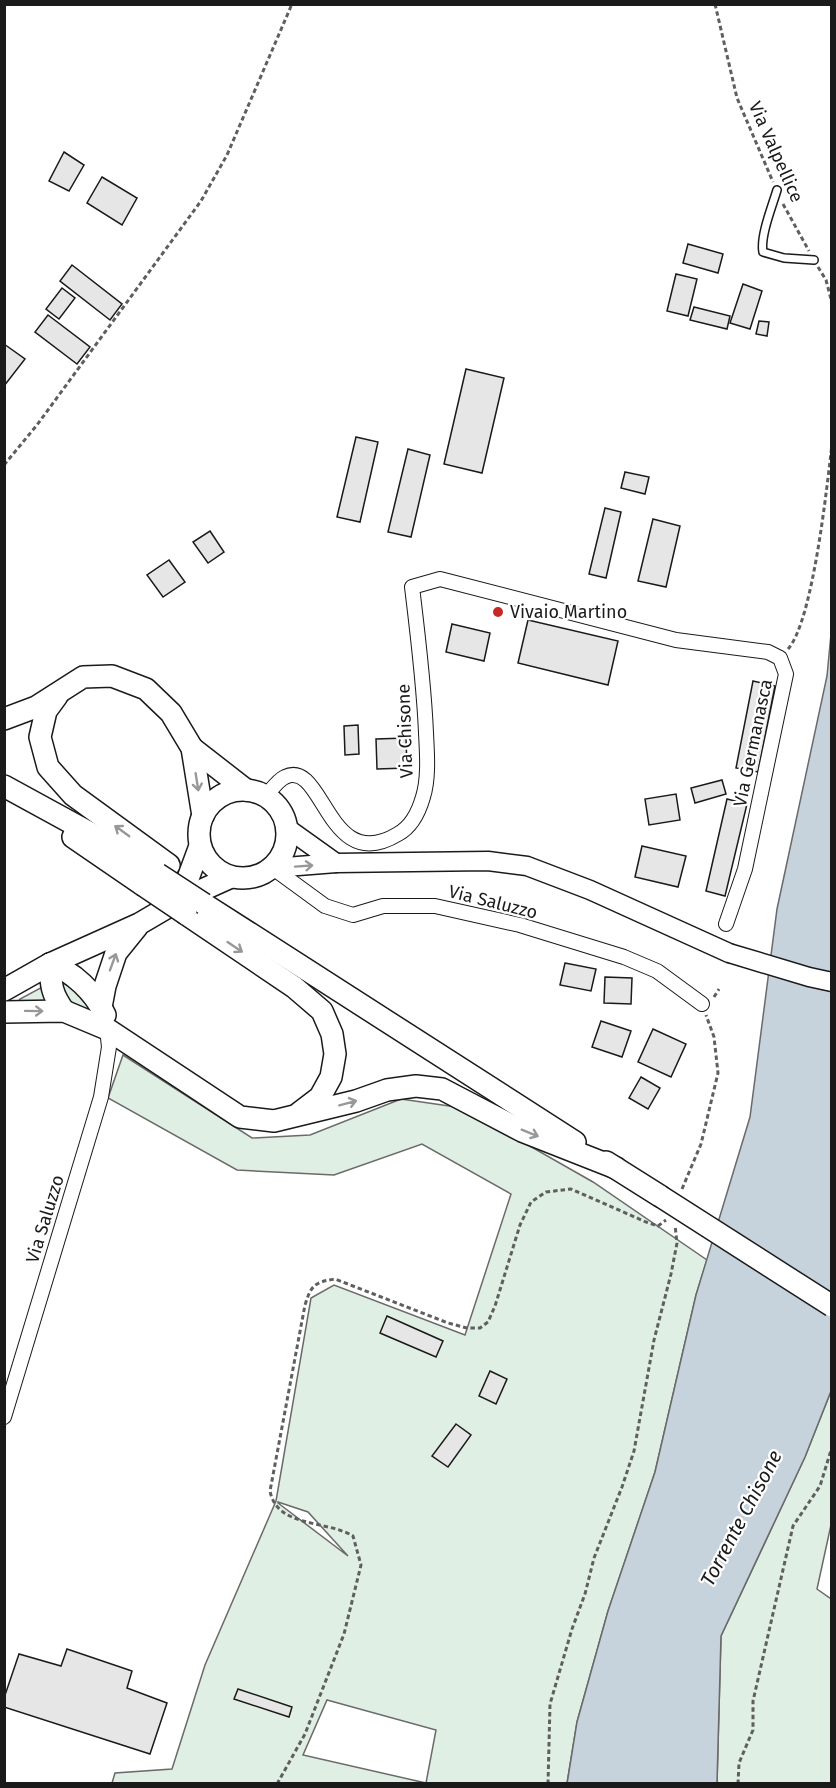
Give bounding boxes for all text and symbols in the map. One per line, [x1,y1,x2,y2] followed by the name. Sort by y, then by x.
[744,98,808,206] street label: Via Valpellice
[510,601,627,623] place label: Vivaio Martino
[491,605,505,619] marker: Vivaio Martino
[729,677,777,809] street label: Via Germanasca
[392,683,418,779] street label: Via Chisone
[192,772,203,791] one-way arrow
[114,825,130,837] one-way arrow
[294,860,314,871] one-way arrow
[446,880,540,924] street label: Via Saluzzo
[226,941,243,953] one-way arrow
[109,954,120,972] one-way arrow
[24,1005,44,1017] one-way arrow
[338,1097,357,1108] one-way arrow
[520,1128,539,1139] one-way arrow
[21,1172,69,1266] street label: Via Saluzzo
[695,1446,787,1590] water label: Torrente Chisone

